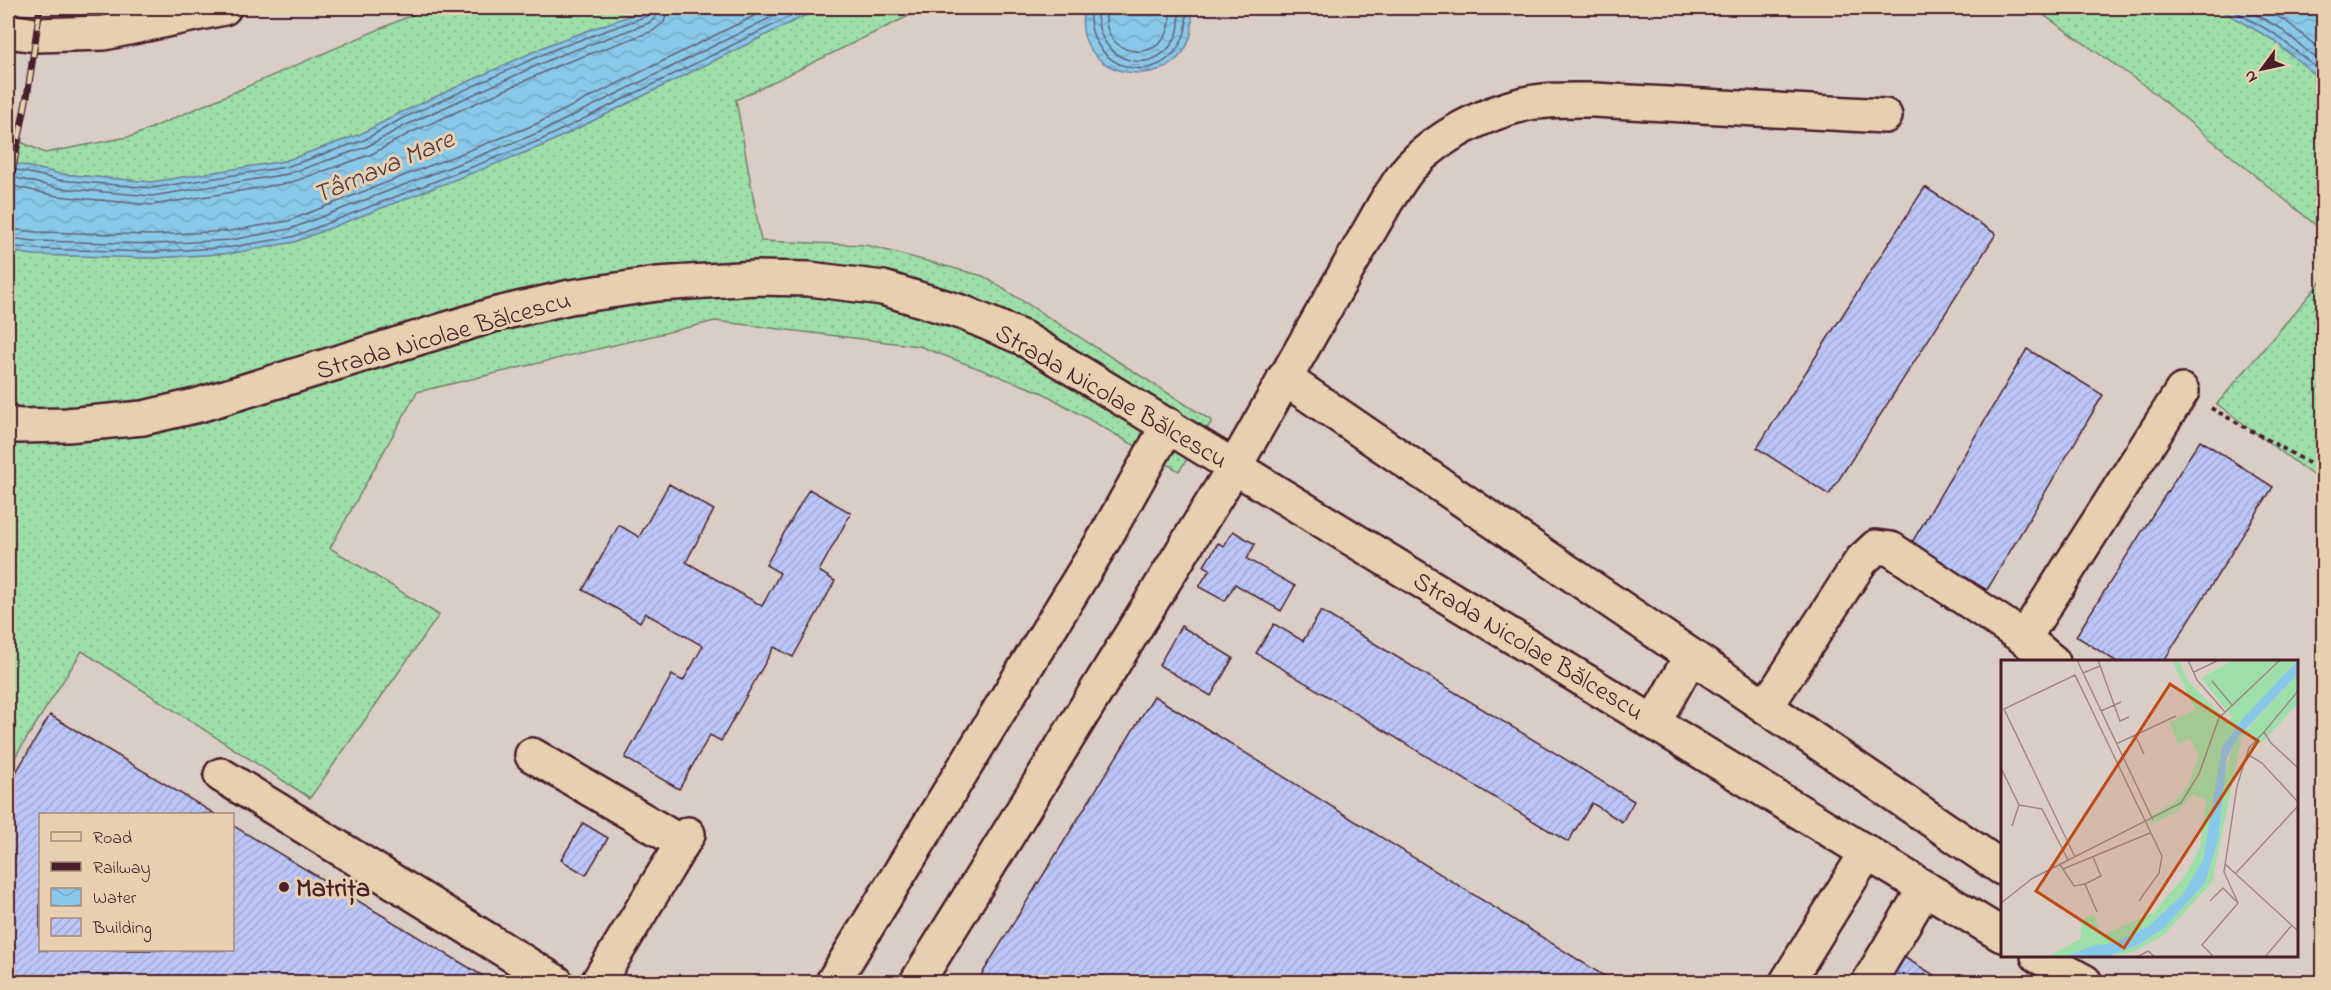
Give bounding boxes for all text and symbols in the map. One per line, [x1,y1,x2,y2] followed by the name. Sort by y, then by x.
[2232,39,2292,99] north arrow
[2238,65,2264,87] text: N
[308,120,462,215] water label: Târnava Mare
[312,282,576,391] street label: Strada Nicolae Bălcescu
[987,315,1234,480] street label: Strada Nicolae Bălcescu
[1405,563,1650,732] street label: Strada Nicolae Bălcescu
[2001,660,2298,957] inset map
[39,813,234,951] legend
[93,826,132,852] text: Road
[93,856,150,882] text: Railway
[296,871,370,909] place label: Matrița
[277,880,291,894] marker: Matrița
[93,886,137,912] text: Water
[92,916,152,943] text: Building

